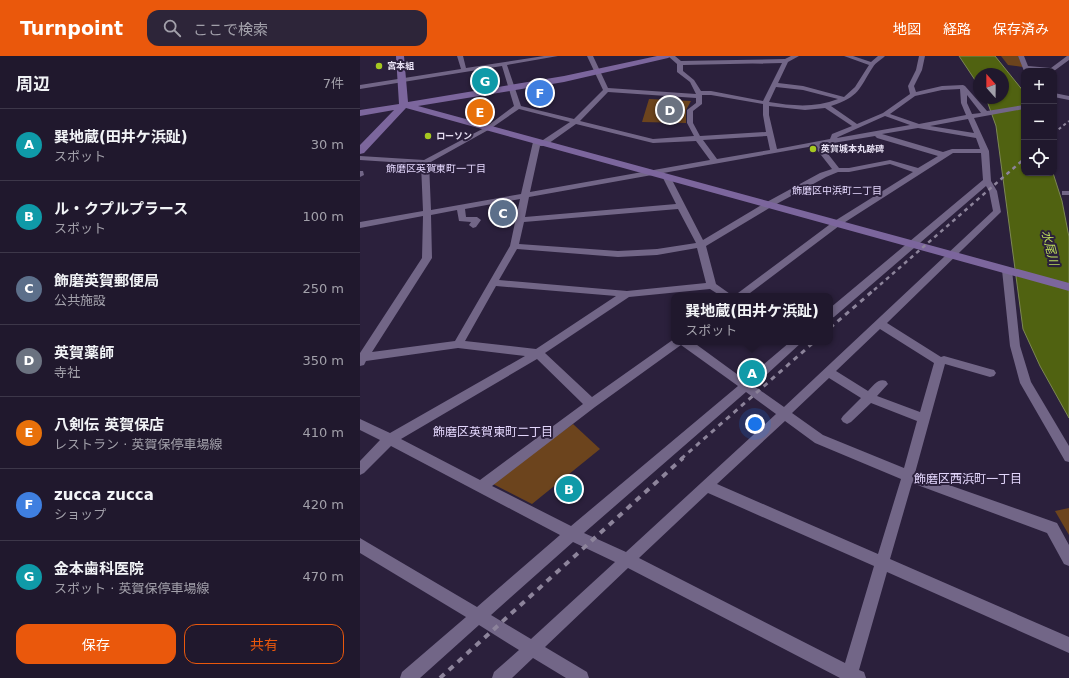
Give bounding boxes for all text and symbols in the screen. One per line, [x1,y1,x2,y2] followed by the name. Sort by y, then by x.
[147,10,427,46] search box
[20,17,123,39] text: Turnpoint
[161,17,183,39] icon: search
[193,21,268,39] text: ここで検索
[893,21,921,37] text: 地図
[943,21,971,37] text: 経路
[993,21,1049,37] text: 保存済み
[374,61,384,71] marker: 宮本組
[387,61,414,71] place label: 宮本組
[472,66,498,96] pin: G
[973,68,1009,104] north arrow
[1021,68,1057,176] map controls
[1021,68,1057,104] button: +
[16,74,50,94] text: 周辺
[323,76,344,91] text: 7件
[527,78,553,108] pin: F
[657,95,683,125] pin: D
[467,97,493,127] pin: E
[1021,104,1057,140] button: −
[54,128,188,146] text: 巽地蔵(田井ケ浜趾)
[423,131,433,141] marker: ローソン
[436,131,472,141] place label: ローソン
[24,137,34,152] text: A
[311,137,344,152] text: 30 m
[1021,140,1057,176] button: locate
[821,143,884,154] place label: 英賀城本丸跡碑
[808,144,818,154] marker: 英賀城本丸跡碑
[54,149,106,164] text: スポット
[386,163,486,174] district label: 飾磨区英賀東町一丁目
[792,185,882,196] district label: 飾磨区中浜町二丁目
[490,198,516,228] pin: C
[54,200,188,218] text: ル・クプルプラース
[24,209,34,224] text: B
[302,209,344,224] text: 100 m
[54,221,106,236] text: スポット
[1039,229,1062,269] water label: 水尾川
[54,272,159,290] text: 飾磨英賀郵便局
[24,281,34,296] text: C
[302,281,344,296] text: 250 m
[54,293,106,308] text: 公共施設
[671,293,833,345] popup
[685,302,819,320] text: 巽地蔵(田井ケ浜趾)
[685,323,737,338] text: スポット
[54,344,114,362] text: 英賀薬師
[24,353,34,368] text: D
[302,353,344,368] text: 350 m
[739,358,765,388] pin: A
[54,365,80,380] text: 寺社
[745,414,765,434] your location
[54,416,164,434] text: 八剣伝 英賀保店
[25,425,33,440] text: E
[302,425,344,440] text: 410 m
[433,425,553,439] district label: 飾磨区英賀東町二丁目
[54,437,222,452] text: レストラン · 英賀保停車場線
[914,472,1022,486] district label: 飾磨区西浜町一丁目
[556,474,582,504] pin: B
[54,486,154,504] text: zucca zucca
[25,497,33,512] text: F
[302,497,344,512] text: 420 m
[54,507,106,522] text: ショップ
[54,560,144,578] text: 金本歯科医院
[24,569,34,584] text: G
[302,569,344,584] text: 470 m
[54,581,209,596] text: スポット · 英賀保停車場線
[16,624,176,664] button: 保存
[184,624,344,664] button: 共有

